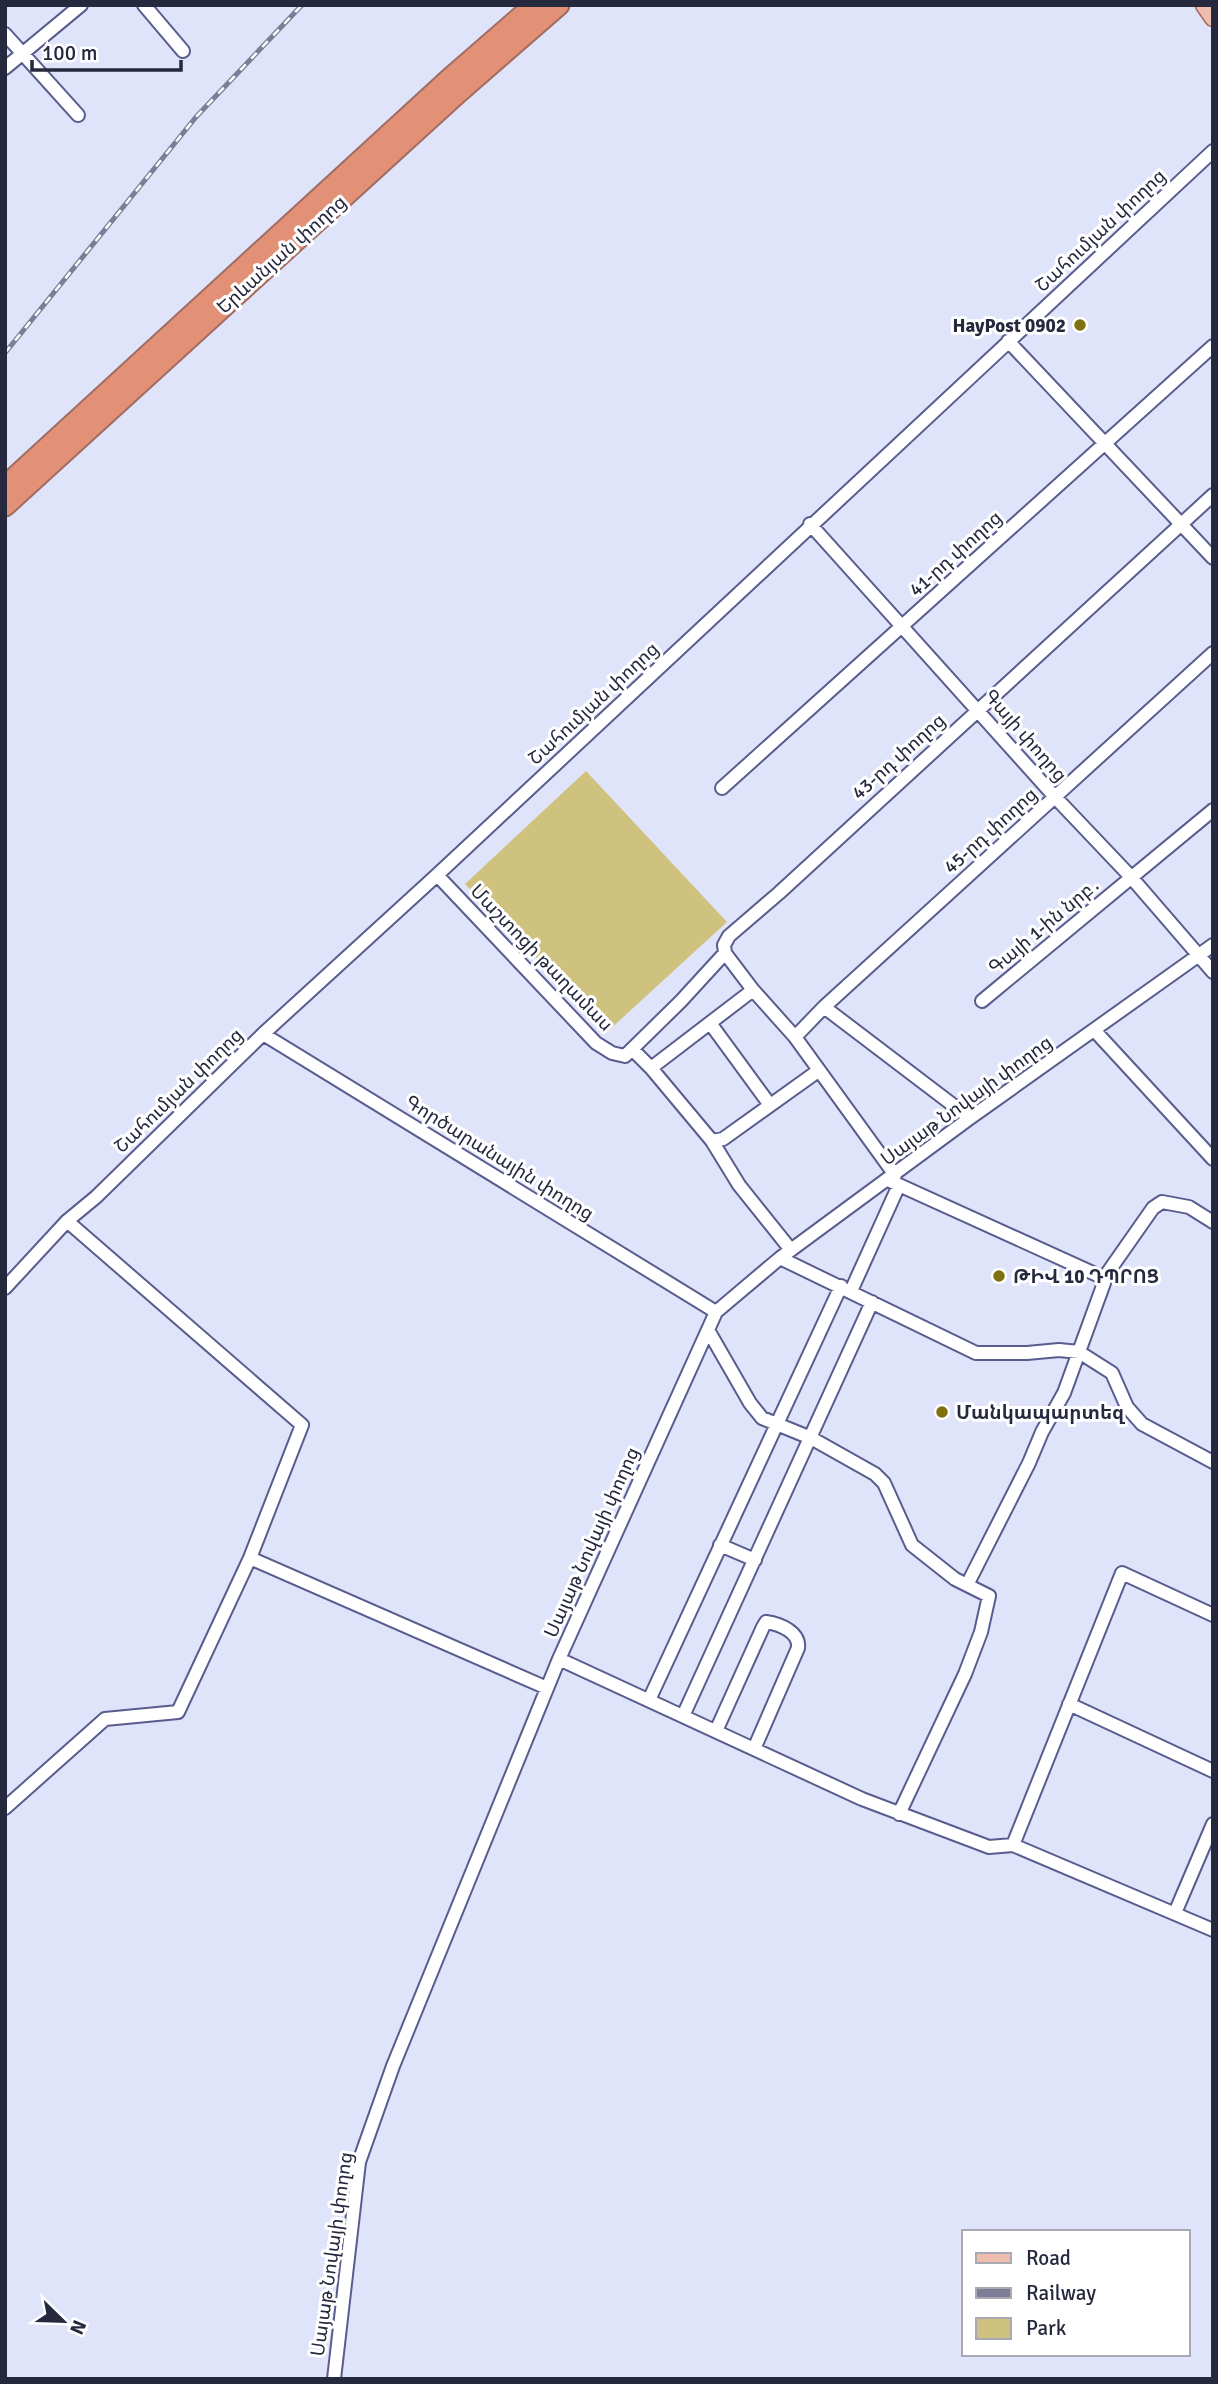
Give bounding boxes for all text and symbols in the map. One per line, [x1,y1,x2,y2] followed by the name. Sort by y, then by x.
[32,28,180,72] scale bar
[42,40,97,66] text: 100 m
[1030,164,1171,297] street label: Շահումյան փողոց
[212,190,351,319] street label: Երևանյան փողոց
[953,314,1066,338] place label: HayPost 0902
[1072,317,1088,333] marker: HayPost 0902
[904,506,1007,602] street label: 41-րդ փողոց
[523,637,664,770] street label: Շահումյան փողոց
[978,684,1072,787] street label: Գայի փողոց
[847,708,950,805] street label: 43-րդ փողոց
[939,782,1042,879] street label: 45-րդ փողոց
[984,872,1106,980] street label: Գայի 1-ին նրբ․
[465,879,618,1036] street label: Մաշտոցի թաղամաս
[109,1023,248,1158] street label: Շահումյան փողոց
[876,1031,1057,1171] street label: Սայաթ Նովայի փողոց
[401,1090,598,1226] street label: Գործարանային փողոց
[1013,1265,1159,1289] place label: ԹԻՎ 10 ԴՊՐՈՑ
[991,1268,1007,1284] marker: ԹԻՎ 10 ԴՊՐՈՑ
[956,1401,1125,1425] place label: Մանկապարտեզ
[934,1404,950,1420] marker: Մանկապարտեզ
[539,1443,645,1641] street label: Սայաթ Նովայի փողոց
[306,2150,358,2358] street label: Սայաթ Նովայի փողոց
[962,2230,1190,2356] legend
[1026,2245,1071,2271] text: Road
[1026,2280,1096,2306] text: Railway
[28,2286,98,2356] north arrow
[1026,2315,1067,2341] text: Park
[64,2316,91,2338] text: N

